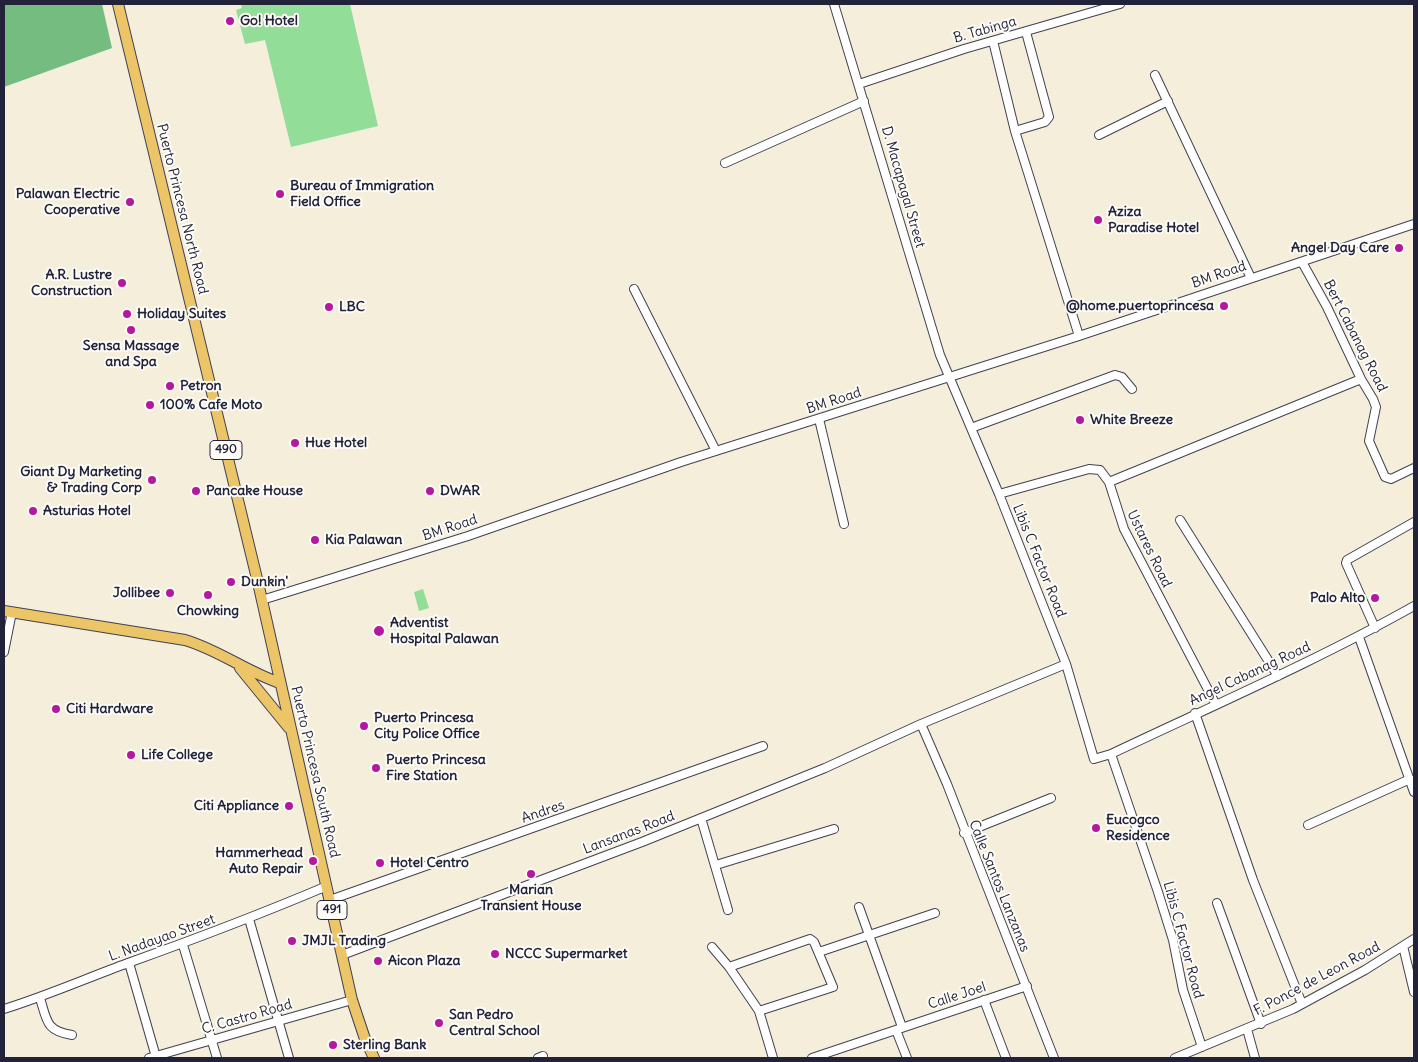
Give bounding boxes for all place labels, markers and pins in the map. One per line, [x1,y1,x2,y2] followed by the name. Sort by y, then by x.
[240,13,298,29] place label: Go! Hotel
[224,15,236,27] marker: Go! Hotel
[290,178,434,210] place label: Bureau of Immigration Field Office
[16,186,120,218] place label: Palawan Electric Cooperative
[274,188,286,200] marker: Bureau of Immigration Field Office
[124,196,136,208] marker: Palawan Electric Cooperative
[1108,204,1199,236] place label: Aziza Paradise Hotel
[1092,214,1104,226] marker: Aziza Paradise Hotel
[1291,240,1389,256] place label: Angel Day Care
[1393,242,1405,254] marker: Angel Day Care
[31,267,112,300] place label: A.R. Lustre Construction
[116,277,128,289] marker: A.R. Lustre Construction
[1066,298,1214,314] place label: @home.puertoprincesa
[339,299,365,315] place label: LBC
[1218,300,1230,312] marker: @home.puertoprincesa
[323,301,335,313] marker: LBC
[137,306,226,322] place label: Holiday Suites
[121,308,133,320] marker: Holiday Suites
[125,324,137,336] marker: Sensa Massage and Spa
[83,338,179,371] place label: Sensa Massage and Spa
[180,378,222,394] place label: Petron
[164,380,176,392] marker: Petron
[160,397,262,413] place label: 100% Cafe Moto
[144,399,156,411] marker: 100% Cafe Moto
[1090,412,1173,428] place label: White Breeze
[1074,414,1086,426] marker: White Breeze
[305,435,367,451] place label: Hue Hotel
[289,437,301,449] marker: Hue Hotel
[20,464,142,497] place label: Giant Dy Marketing & Trading Corp
[146,474,158,486] marker: Giant Dy Marketing & Trading Corp
[206,483,303,499] place label: Pancake House
[440,483,480,499] place label: DWAR
[190,485,202,497] marker: Pancake House
[424,485,436,497] marker: DWAR
[43,503,131,519] place label: Asturias Hotel
[27,505,39,517] marker: Asturias Hotel
[325,532,402,548] place label: Kia Palawan
[309,534,321,546] marker: Kia Palawan
[241,574,288,590] place label: Dunkin'
[225,576,237,588] marker: Dunkin'
[113,585,160,601] place label: Jollibee
[164,587,176,599] marker: Jollibee
[202,589,214,601] marker: Chowking
[1310,590,1365,606] place label: Palo Alto
[1369,592,1381,604] marker: Palo Alto
[177,603,239,619] place label: Chowking
[390,615,499,648] place label: Adventist Hospital Palawan
[372,624,386,638] marker: Adventist Hospital Palawan
[66,701,153,717] place label: Citi Hardware
[50,703,62,715] marker: Citi Hardware
[374,710,480,742] place label: Puerto Princesa City Police Office
[358,720,370,732] marker: Puerto Princesa City Police Office
[141,747,213,763] place label: Life College
[125,749,137,761] marker: Life College
[386,752,486,784] place label: Puerto Princesa Fire Station
[370,762,382,774] marker: Puerto Princesa Fire Station
[194,798,279,814] place label: Citi Appliance
[283,800,295,812] marker: Citi Appliance
[1106,812,1170,844] place label: Eucogco Residence
[1090,822,1102,834] marker: Eucogco Residence
[215,845,303,878] place label: Hammerhead Auto Repair
[307,855,319,867] marker: Hammerhead Auto Repair
[390,855,469,871] place label: Hotel Centro
[374,857,386,869] marker: Hotel Centro
[525,868,537,880] marker: Marian Transient House
[480,882,582,914] place label: Marian Transient House
[302,933,386,949] place label: JMJL Trading
[286,935,298,947] marker: JMJL Trading
[505,946,628,962] place label: NCCC Supermarket
[489,948,501,960] marker: NCCC Supermarket
[388,953,461,969] place label: Aicon Plaza
[372,955,384,967] marker: Aicon Plaza
[449,1007,540,1040] place label: San Pedro Central School
[433,1017,445,1029] marker: San Pedro Central School
[343,1037,426,1053] place label: Sterling Bank
[327,1039,339,1051] marker: Sterling Bank

